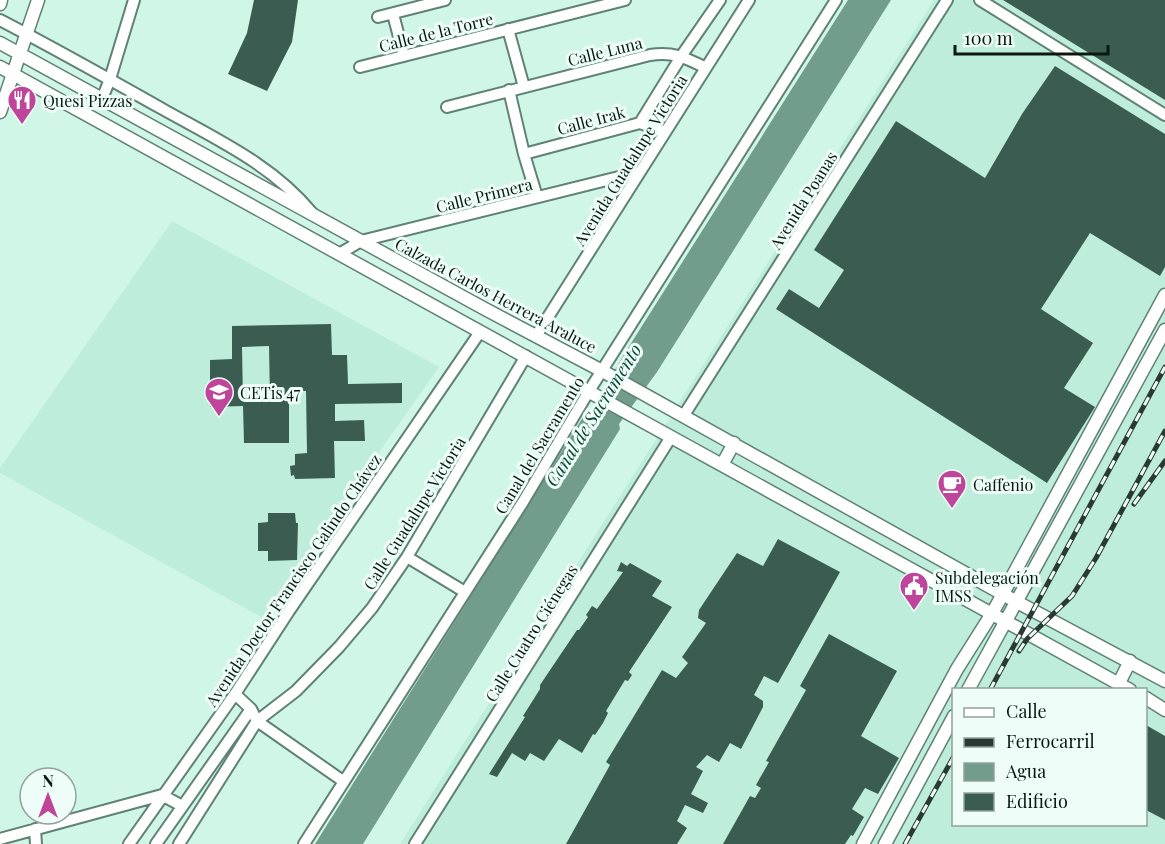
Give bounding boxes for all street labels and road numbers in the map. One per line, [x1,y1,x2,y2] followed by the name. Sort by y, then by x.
[377,8,495,56] street label: Calle de la Torre
[565,32,645,70] street label: Calle Luna
[568,70,691,250] street label: Avenida Guadalupe Victoria
[555,101,627,139] street label: Calle Irak
[764,147,842,254] street label: Avenida Poanas
[434,173,534,217] street label: Calle Primera
[392,233,600,357] street label: Calzada Carlos Herrera Araluce
[490,372,588,518] street label: Canal del Sacramento
[358,432,470,594] street label: Calle Guadalupe Victoria
[200,449,386,711] street label: Avenida Doctor Francisco Galindo Chávez
[480,560,582,706] street label: Calle Cuatro Ciénegas

